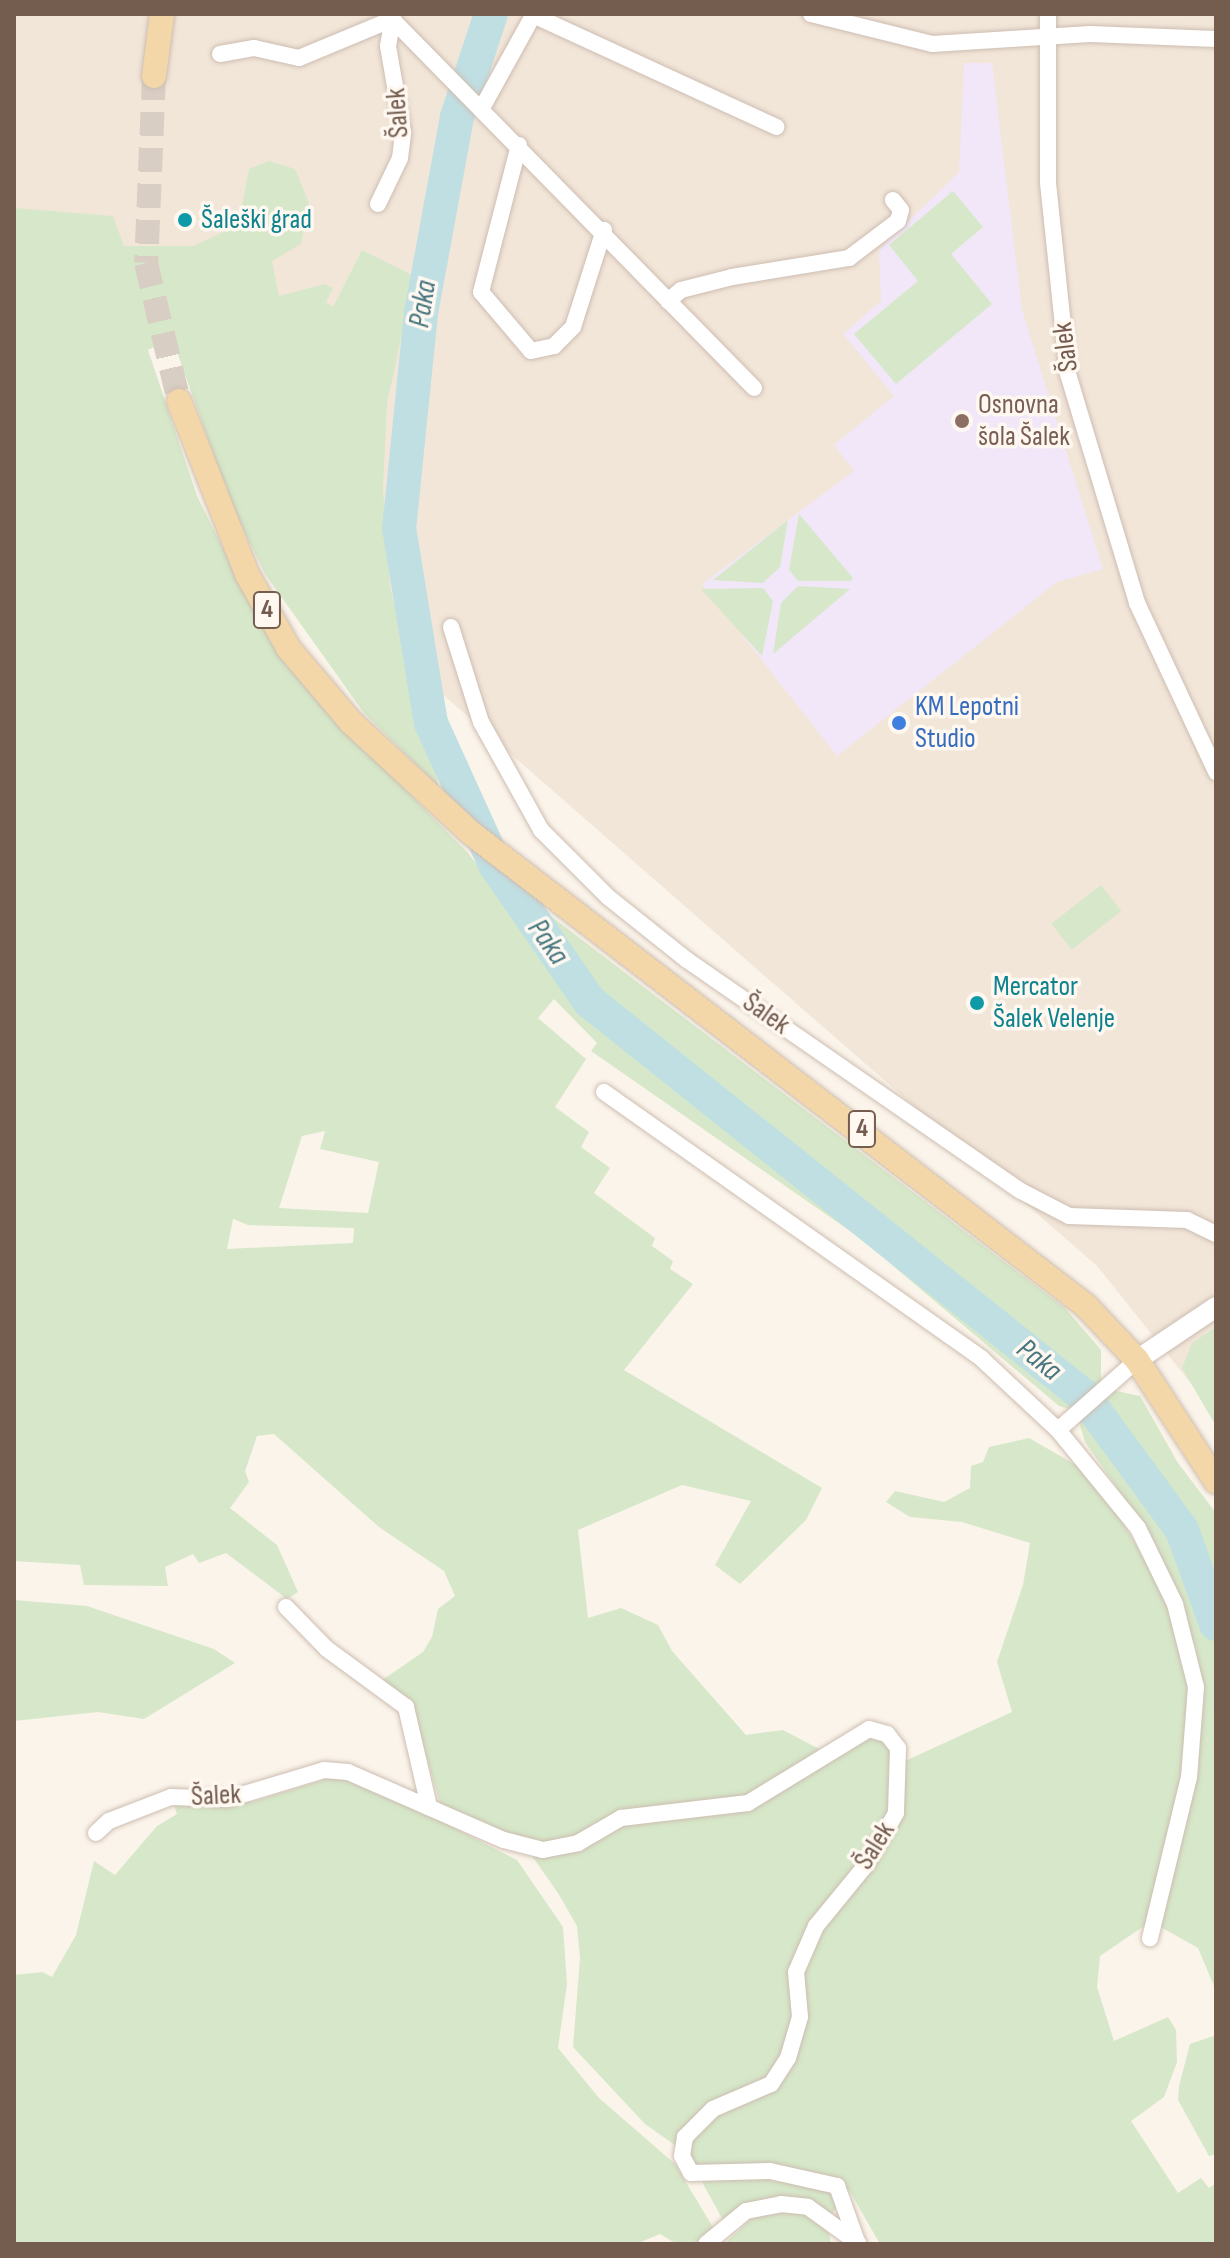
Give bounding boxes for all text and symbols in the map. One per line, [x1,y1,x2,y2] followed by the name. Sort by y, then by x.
[379,87,417,139] street label: Šalek
[201,203,312,237] place label: Šaleški grad
[176,211,194,229] marker: Šaleški grad
[402,278,444,330] water label: Paka
[1046,320,1086,374] street label: Šalek
[978,388,1070,454] place label: Osnovna šola Šalek
[953,412,971,430] marker: Osnovna šola Šalek
[251,588,283,632] road number: 4
[915,690,1019,756] place label: KM Lepotni Studio
[890,714,908,732] marker: KM Lepotni Studio
[520,912,576,972] water label: Paka
[993,970,1115,1036] place label: Mercator Šalek Velenje
[736,986,796,1042] street label: Šalek
[968,994,986,1012] marker: Mercator Šalek Velenje
[846,1107,878,1151] road number: 4
[1009,1331,1069,1389] water label: Paka
[190,1778,242,1814] street label: Šalek
[848,1816,902,1876] street label: Šalek

